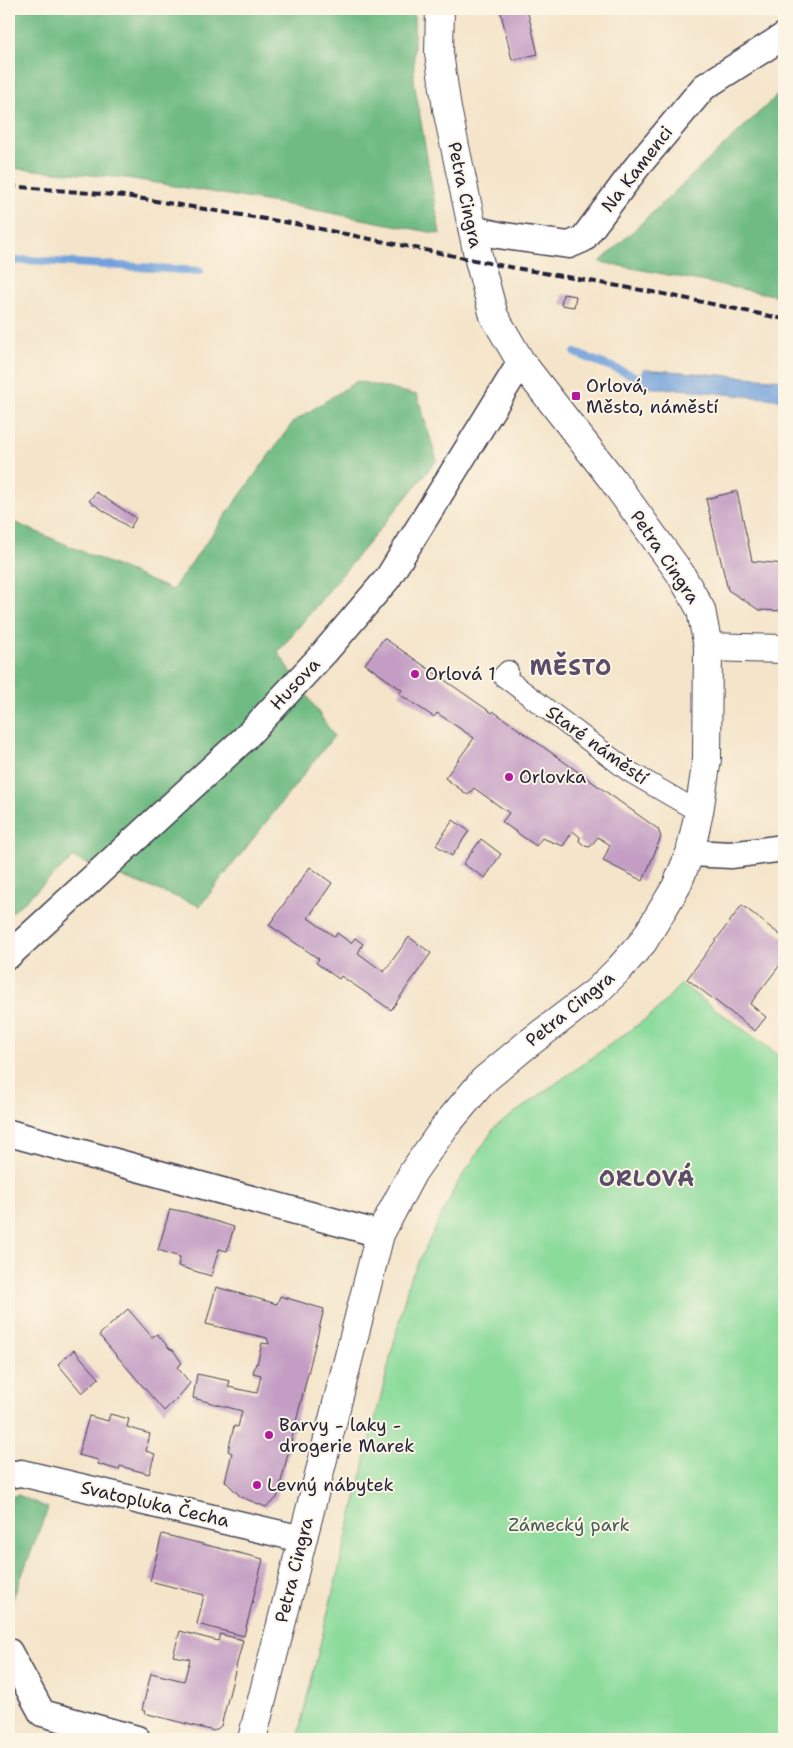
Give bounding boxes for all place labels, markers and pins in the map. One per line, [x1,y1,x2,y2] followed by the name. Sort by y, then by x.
[586,374,718,419] place label: Orlová, Město, náměstí
[570,390,582,402] marker: Orlová, Město, náměstí
[425,662,496,686] place label: Orlová 1
[409,668,421,680] marker: Orlová 1
[519,765,586,789] place label: Orlovka
[503,771,515,783] marker: Orlovka
[279,1413,415,1458] place label: Barvy - laky - drogerie Marek
[263,1429,275,1441] marker: Barvy - laky - drogerie Marek
[267,1473,394,1497] place label: Levný nábytek
[251,1479,263,1491] marker: Levný nábytek

